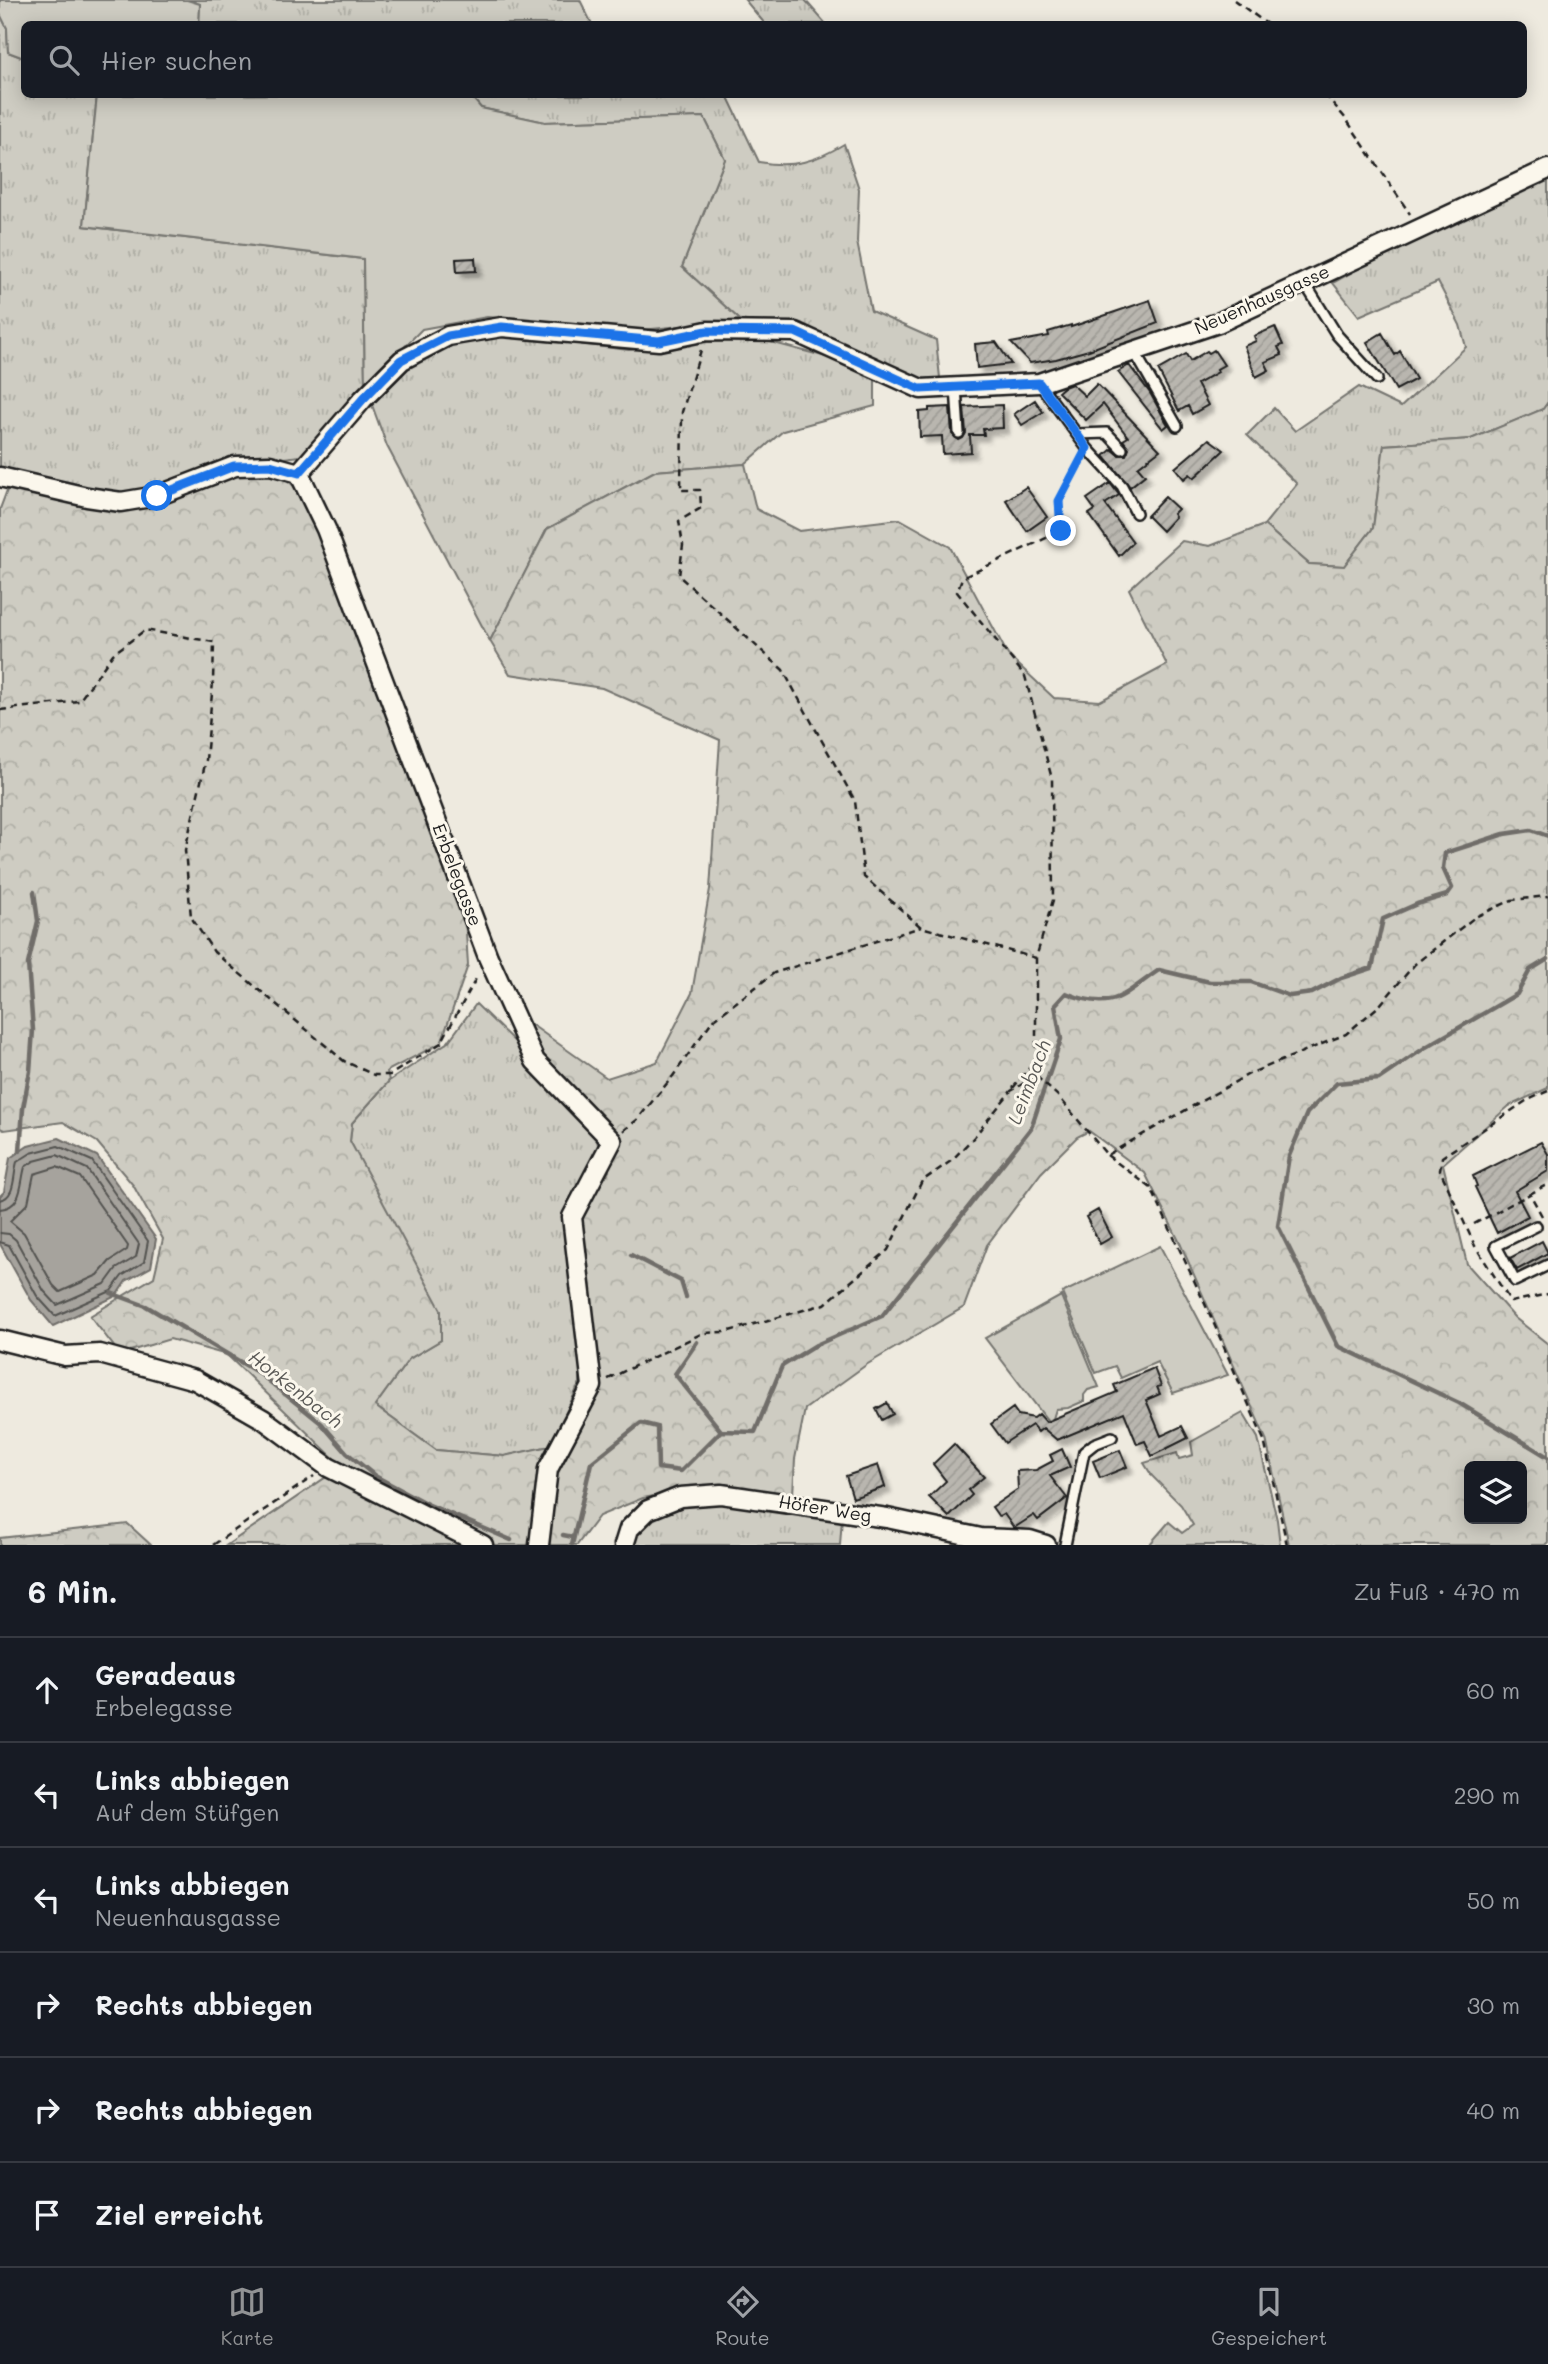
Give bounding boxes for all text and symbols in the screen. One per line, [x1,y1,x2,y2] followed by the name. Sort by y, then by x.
[21,21,1527,98] search box
[45,41,83,79] icon: search
[101,43,252,77] text: Hier suchen
[1190,259,1333,340] street label: Neuenhausgasse
[141,480,172,511] route start
[1045,515,1076,546] route end
[427,820,488,929] street label: Erbelegasse
[1001,1036,1056,1128] water label: Leimbach
[244,1344,348,1433] water label: Horkenbach
[1464,1461,1527,1524] map controls
[1464,1461,1527,1524] button: layers
[777,1489,873,1527] street label: Höfer Weg
[28,1571,118,1611] text: 6 Min.
[1354,1576,1520,1606] text: Zu Fuß · 470 m
[95,1658,236,1692] text: Geradeaus
[28,1671,66,1709] icon: ahead
[1466,1675,1520,1705] text: 60 m
[95,1692,233,1722] text: Erbelegasse
[95,1763,290,1797] text: Links abbiegen
[28,1776,66,1814] icon: left
[1454,1780,1520,1810] text: 290 m
[95,1797,279,1827] text: Auf dem Stüfgen
[95,1868,290,1902] text: Links abbiegen
[28,1881,66,1919] icon: left
[1467,1885,1520,1915] text: 50 m
[95,1902,281,1932] text: Neuenhausgasse
[28,1986,66,2024] icon: right
[95,1988,312,2022] text: Rechts abbiegen
[1467,1990,1520,2020] text: 30 m
[28,2091,66,2129] icon: right
[95,2093,312,2127] text: Rechts abbiegen
[1467,2095,1520,2125] text: 40 m
[28,2196,66,2234] icon: arrive
[95,2198,263,2232] text: Ziel erreicht
[221,2283,274,2350] tab: Karte
[716,2283,770,2350] tab: Route
[1211,2283,1327,2350] tab: Gespeichert

